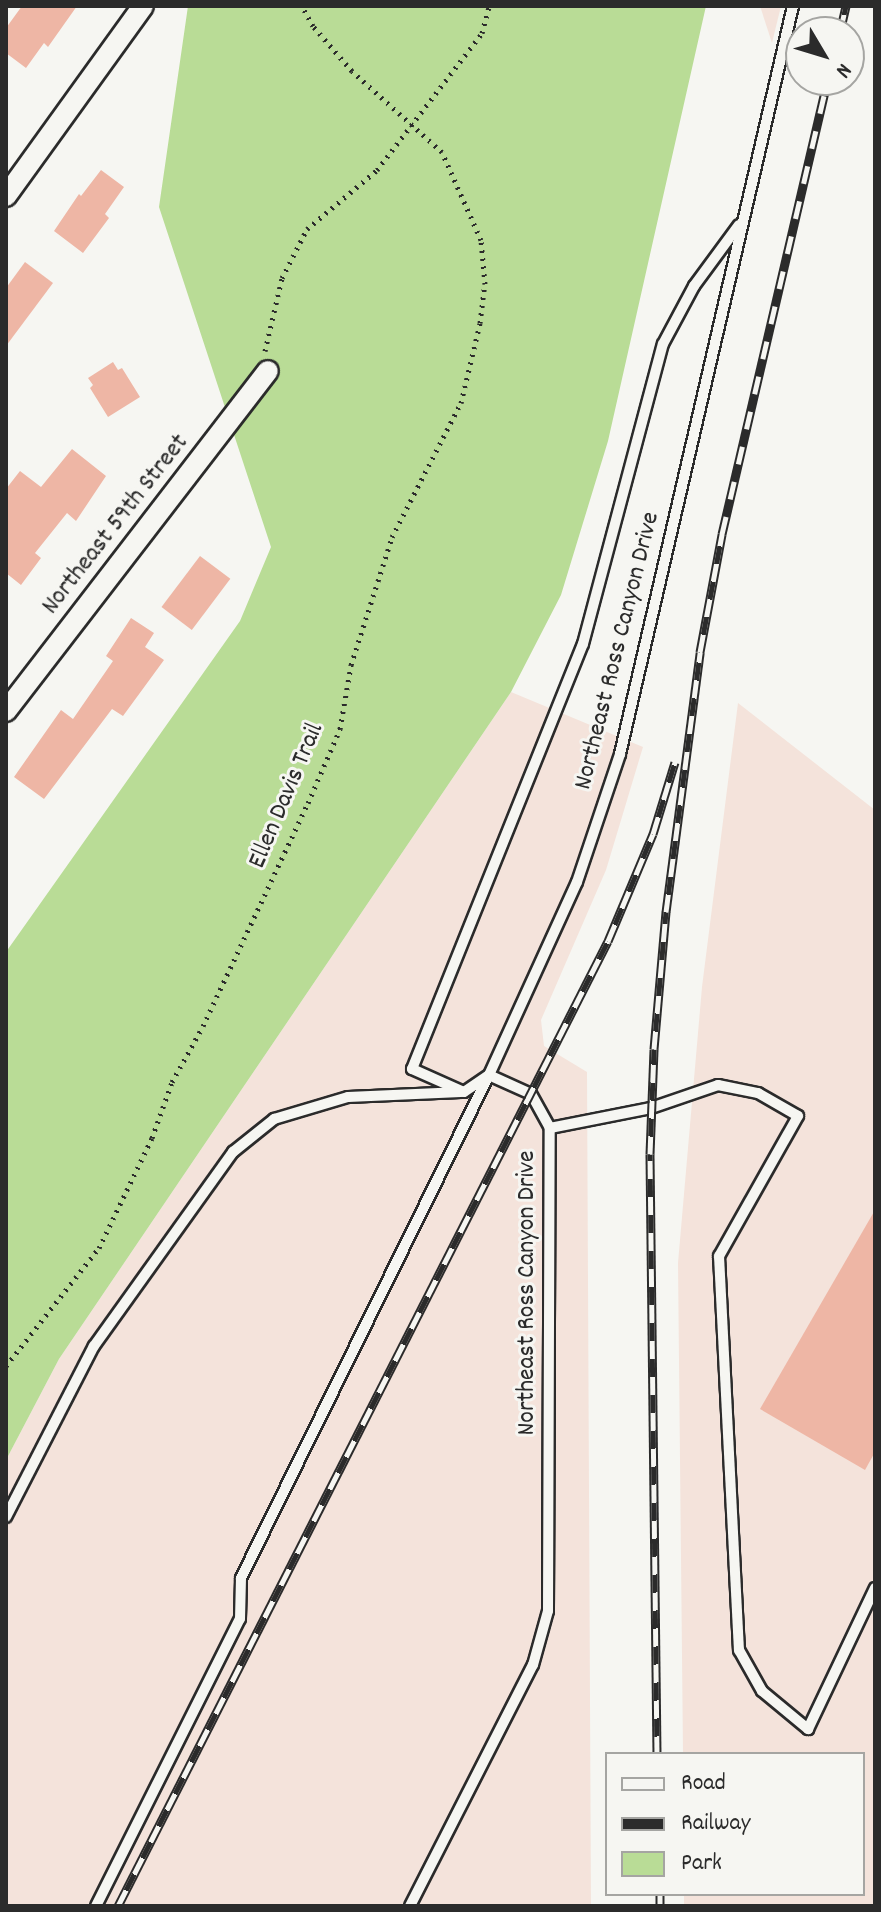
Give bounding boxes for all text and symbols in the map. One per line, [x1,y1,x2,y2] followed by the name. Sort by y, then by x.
[785,16,865,96] north arrow
[827,56,858,84] text: N
[36,429,196,621] street label: Northeast 59th Street
[568,509,668,793] street label: Northeast Ross Canyon Drive
[242,719,332,873] street label: Ellen Davis Trail
[512,1151,544,1435] street label: Northeast Ross Canyon Drive
[605,1752,865,1896] legend
[681,1767,726,1801] text: Road
[681,1807,750,1841] text: Railway
[681,1847,722,1881] text: Park

